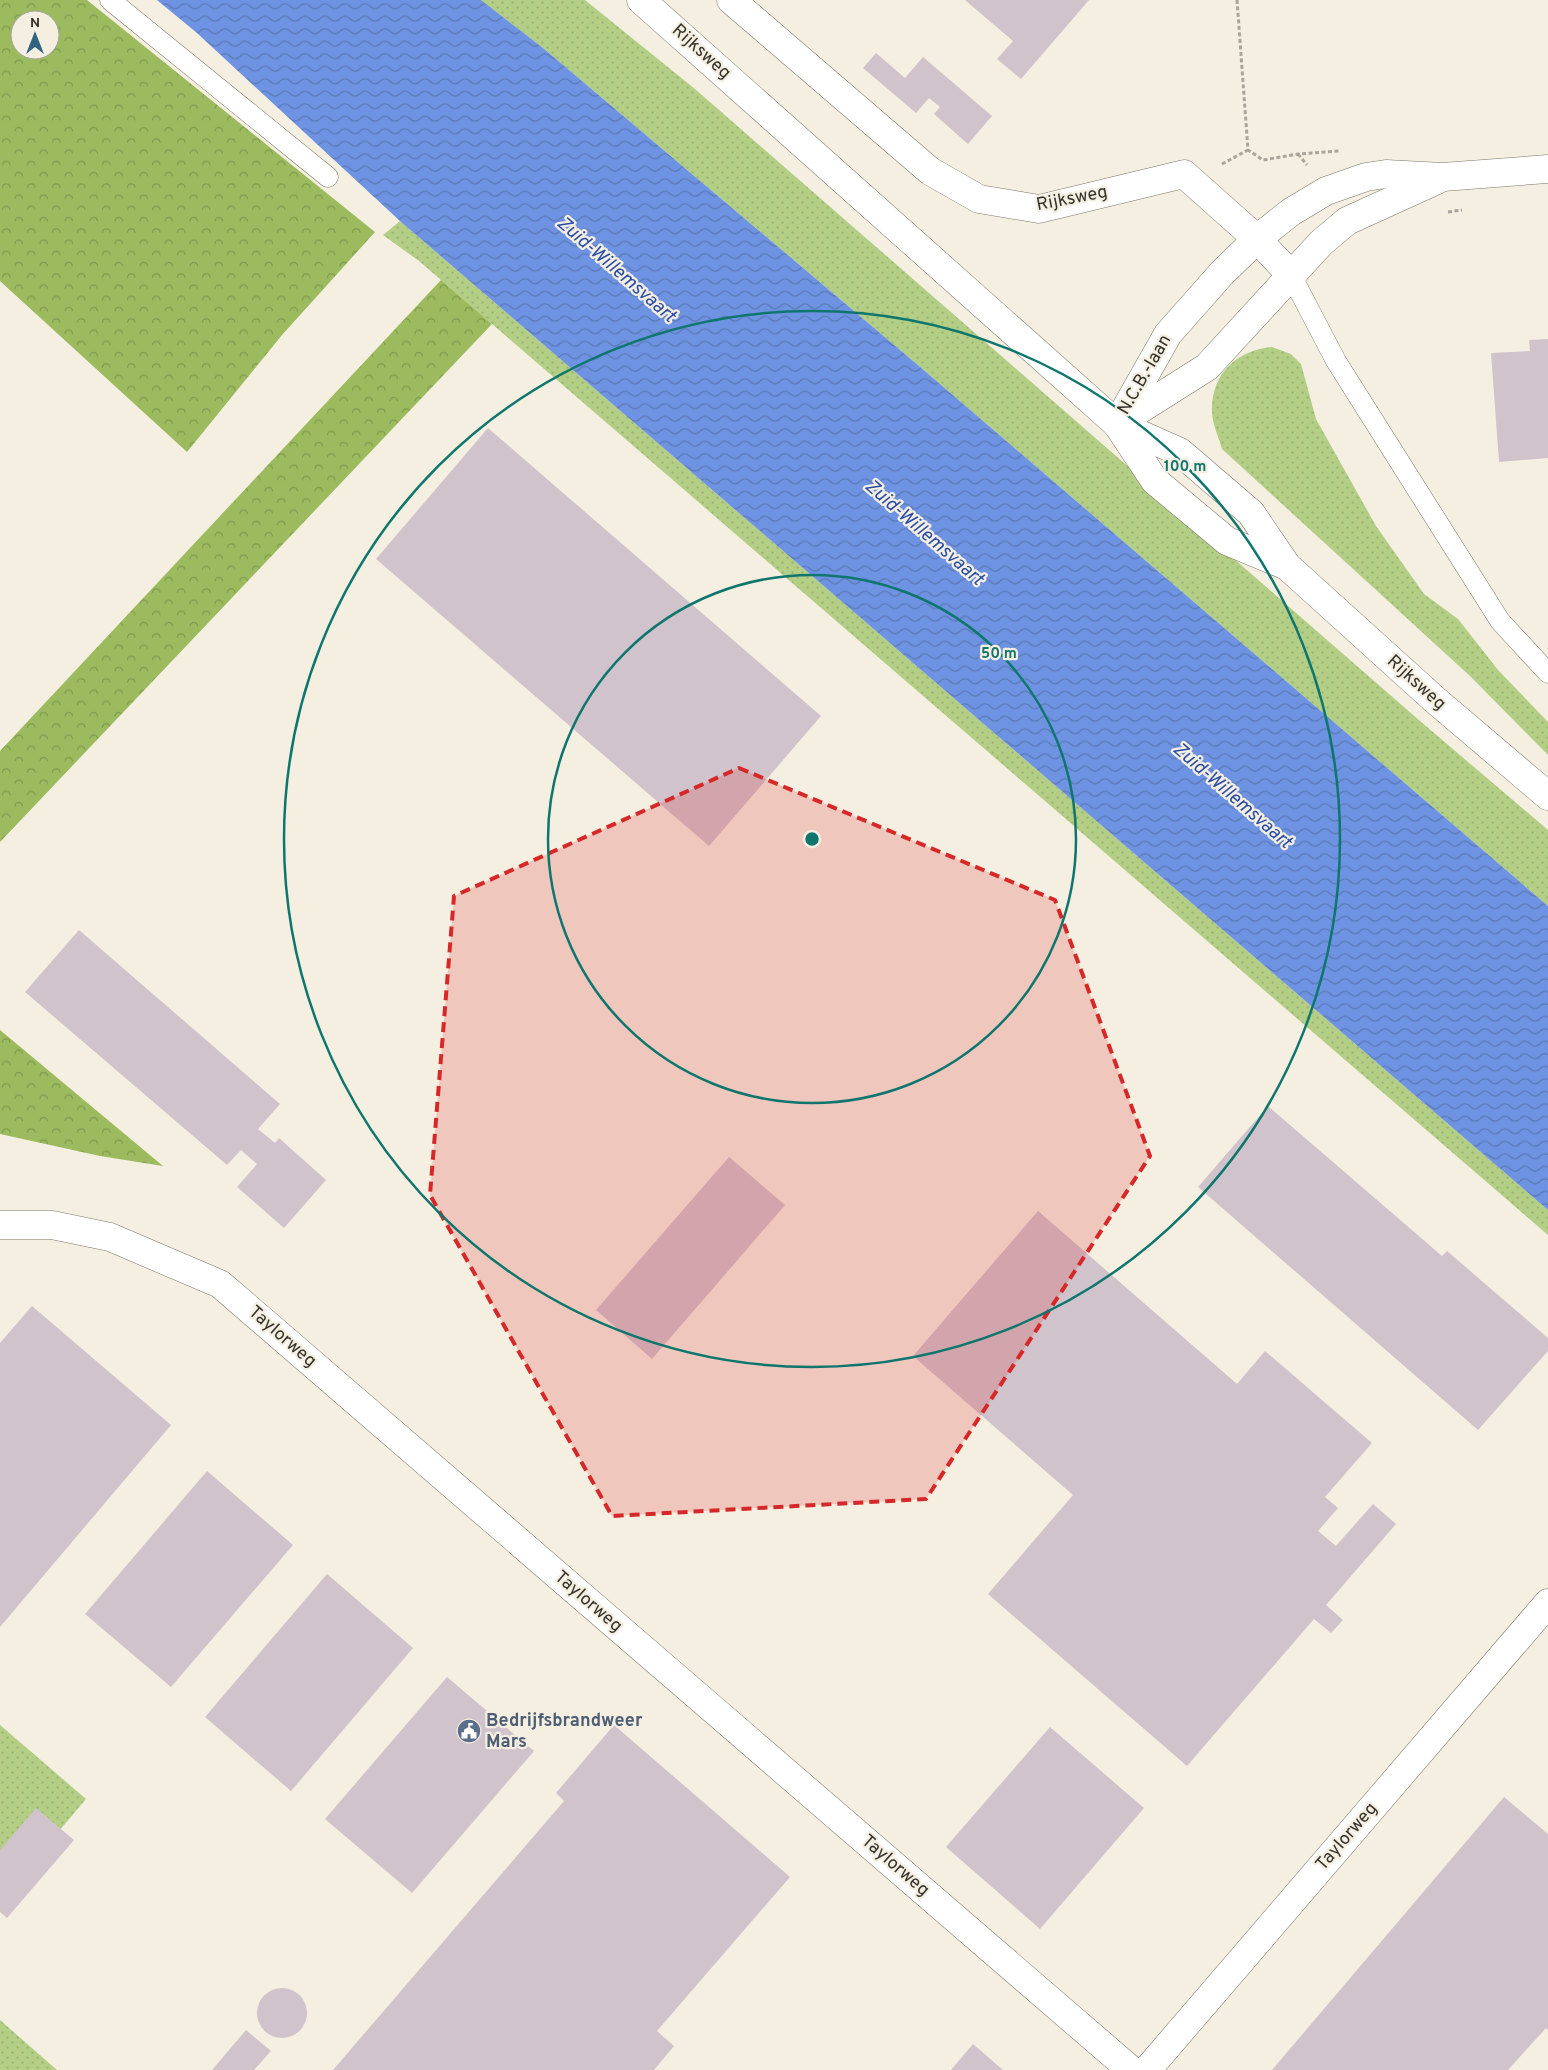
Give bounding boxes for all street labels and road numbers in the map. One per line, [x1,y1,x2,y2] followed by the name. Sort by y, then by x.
[667,19,735,85] street label: Rijksweg
[1034,181,1110,217] street label: Rijksweg
[1113,331,1177,419] street label: N.C.B.-laan
[1382,650,1450,716] street label: Rijksweg
[243,1301,321,1373] street label: Taylorweg
[549,1566,627,1638] street label: Taylorweg
[1311,1798,1383,1876] street label: Taylorweg
[856,1830,934,1902] street label: Taylorweg

